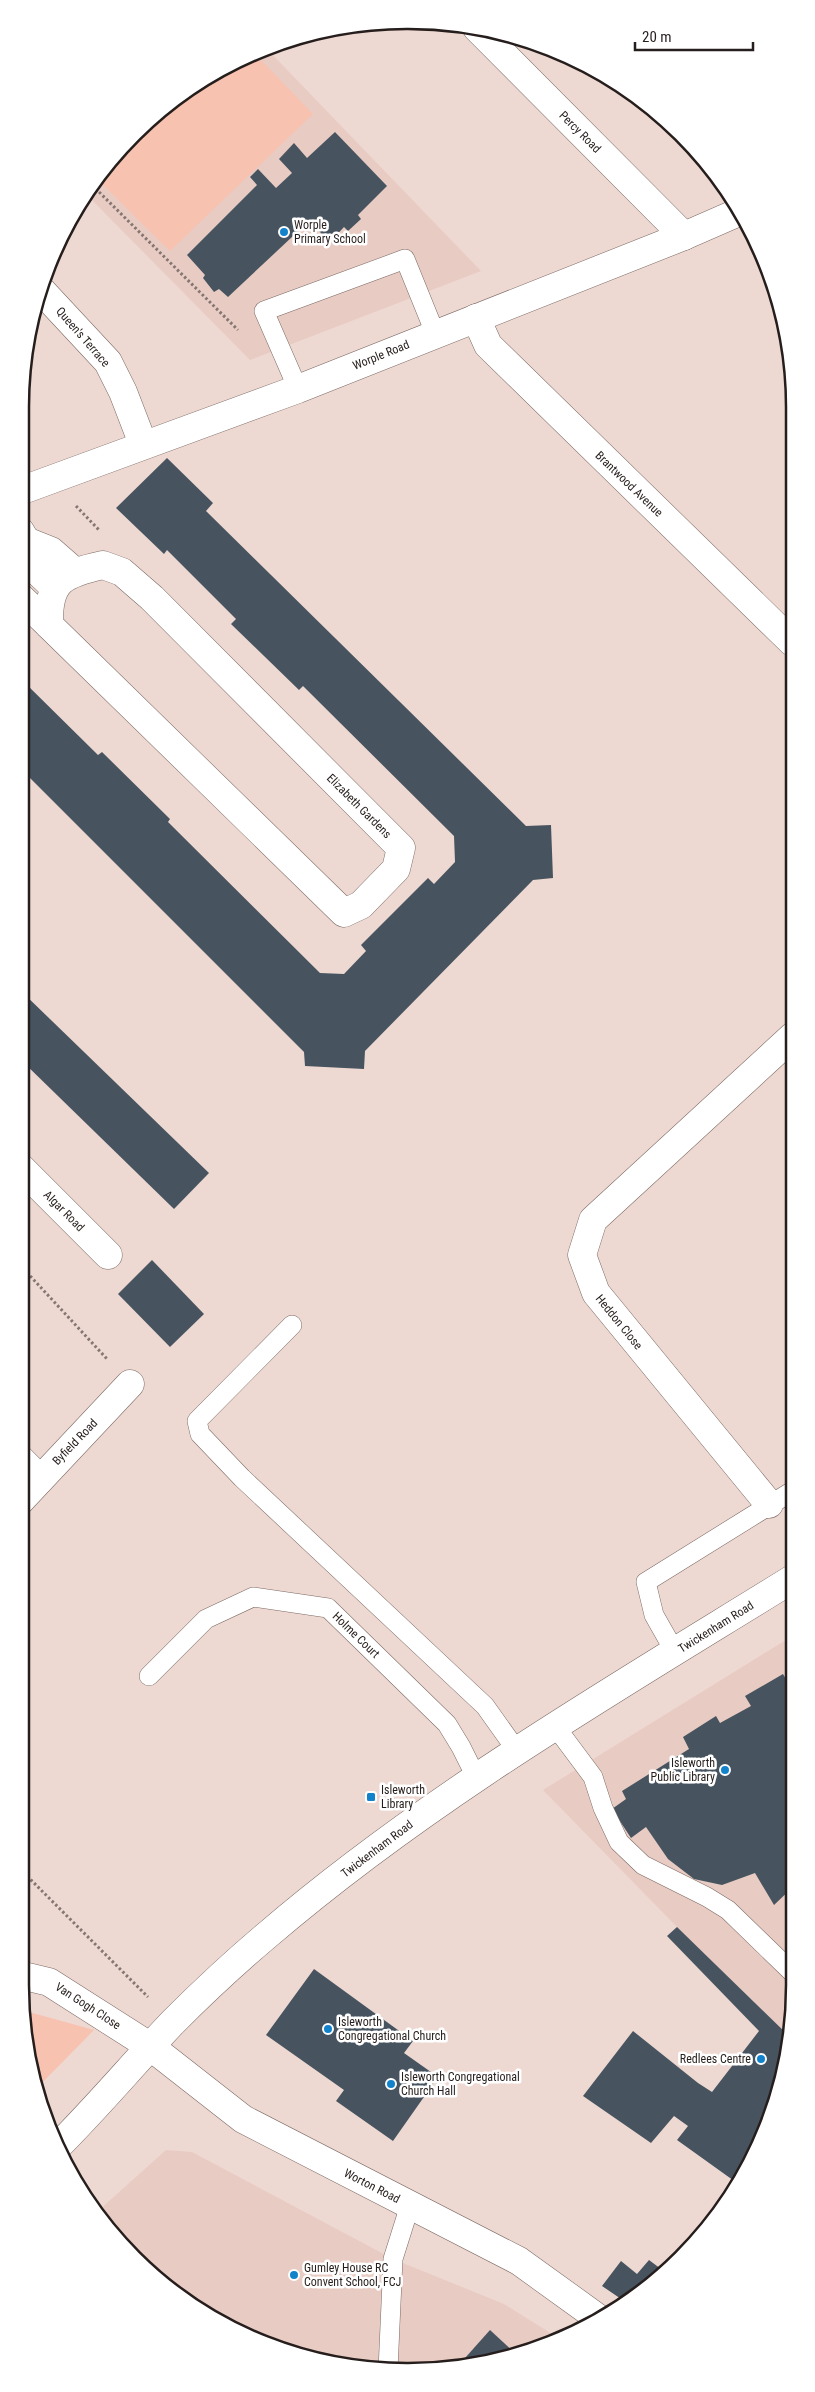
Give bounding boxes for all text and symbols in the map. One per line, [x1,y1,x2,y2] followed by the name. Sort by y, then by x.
[635,20,752,52] scale bar
[642,28,672,46] text: 20 m
[556,108,604,156] street label: Percy Road
[294,218,366,246] place label: Worple Primary School
[278,226,290,238] marker: Worple Primary School
[53,304,113,370] street label: Queen's Terrace
[351,337,411,373] street label: Worple Road
[592,448,666,520] street label: Brantwood Avenue
[324,771,394,841] street label: Elizabeth Gardens
[41,1188,87,1234] street label: Algar Road
[593,1292,646,1352] street label: Heddon Close
[50,1416,100,1468] street label: Byfield Road
[676,1598,756,1656] street label: Twickenham Road
[330,1609,383,1661] street label: Holme Court
[651,1756,715,1784] place label: Isleworth Public Library
[719,1764,731,1776] marker: Isleworth Public Library
[381,1783,425,1811] place label: Isleworth Library
[365,1791,377,1803] marker: Isleworth Library
[338,1817,416,1881] street label: Twickenham Road
[53,1980,124,2033] street label: Van Gogh Close
[338,2015,446,2043] place label: Isleworth Congregational Church
[322,2023,334,2035] marker: Isleworth Congregational Church
[680,2052,751,2066] place label: Redlees Centre
[755,2053,767,2065] marker: Redlees Centre
[401,2070,520,2098] place label: Isleworth Congregational Church Hall
[385,2078,397,2090] marker: Isleworth Congregational Church Hall
[342,2166,402,2206] street label: Worton Road
[304,2261,401,2289] place label: Gumley House RC Convent School, FCJ
[288,2269,300,2281] marker: Gumley House RC Convent School, FCJ

